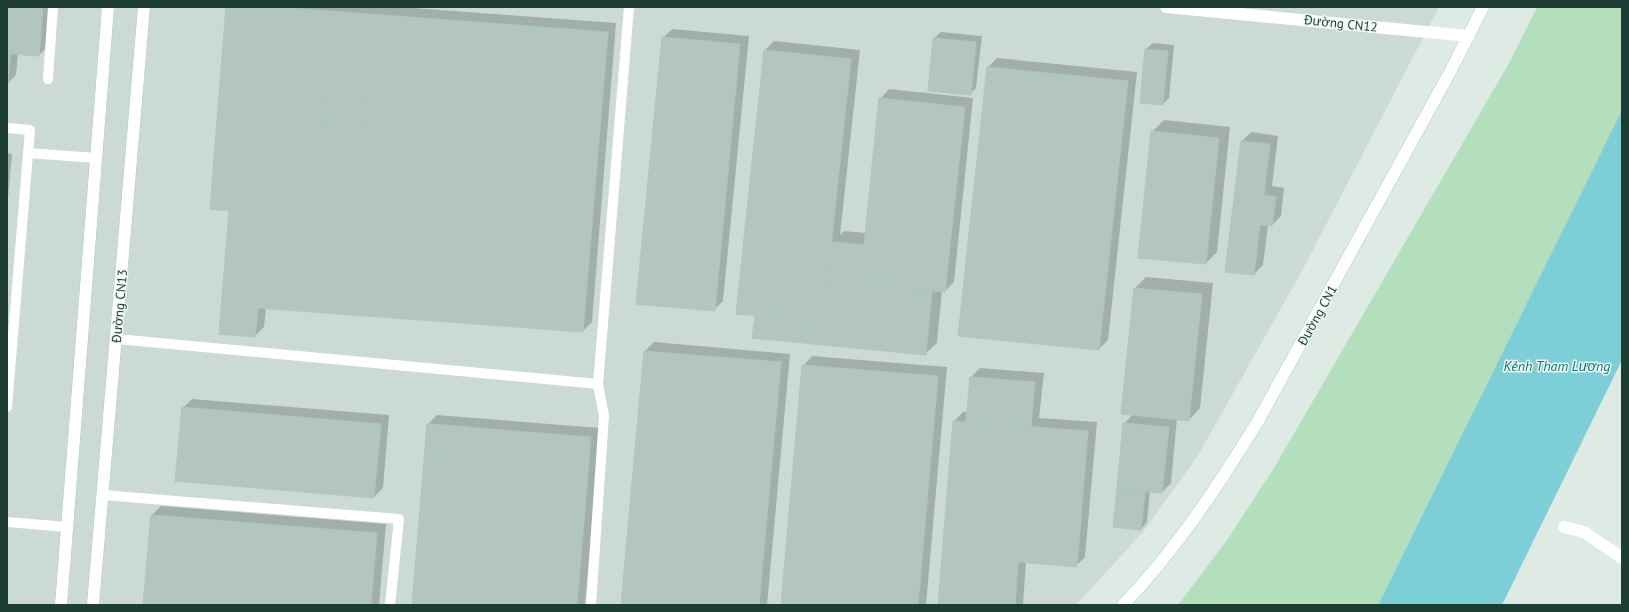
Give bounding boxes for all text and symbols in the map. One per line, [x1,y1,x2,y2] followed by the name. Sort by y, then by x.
[1302,11,1378,36] street label: Đường CN12
[108,269,131,344] street label: Đường CN13
[1293,282,1341,349] street label: Đường CN1
[1504,357,1610,375] water label: Kênh Tham Lương

